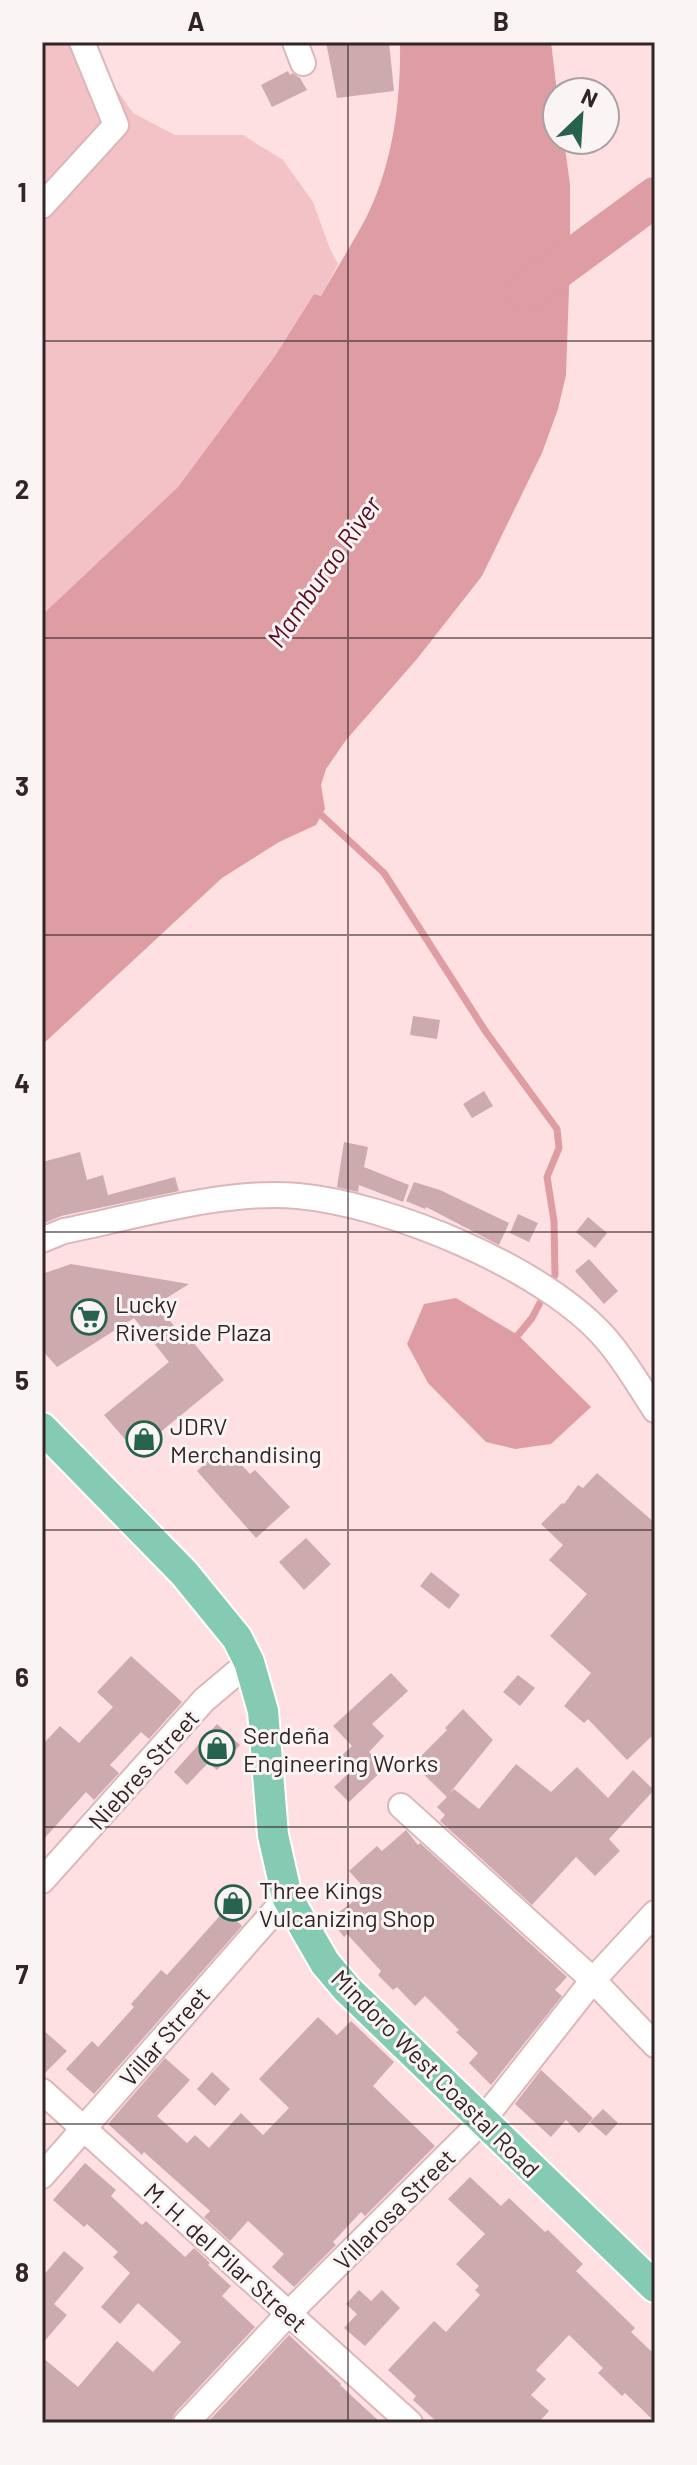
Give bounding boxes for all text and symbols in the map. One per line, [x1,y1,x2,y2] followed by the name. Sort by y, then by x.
[187,5,205,36] text: A
[493,5,509,36] text: B
[541,76,621,156] north arrow
[578,82,602,112] text: N
[17,176,27,207] text: 1
[15,473,29,504] text: 2
[259,489,387,653] water label: Mamburao River
[15,770,29,801] text: 3
[14,1067,30,1098] text: 4
[115,1289,272,1346] place label: Lucky Riverside Plaza
[70,1298,108,1336] supermarket icon: Lucky Riverside Plaza
[15,1364,29,1395] text: 5
[170,1411,322,1468] place label: JDRV Merchandising
[125,1420,163,1458] shop icon: JDRV Merchandising
[15,1661,29,1692] text: 6
[82,1703,204,1835] street label: Niebres Street
[243,1720,438,1777] place label: Serdeña Engineering Works
[198,1729,236,1767] shop icon: Serdeña Engineering Works
[259,1875,436,1932] place label: Three Kings Vulcanizing Shop
[214,1884,252,1922] shop icon: Three Kings Vulcanizing Shop
[16,1958,29,1989] text: 7
[326,1963,546,2183] street label: Mindoro West Coastal Road
[113,1980,215,2092] street label: Villar Street
[327,2142,461,2276] street label: Villarosa Street
[139,2176,313,2338] street label: M. H. del Pilar Street
[15,2256,29,2287] text: 8

